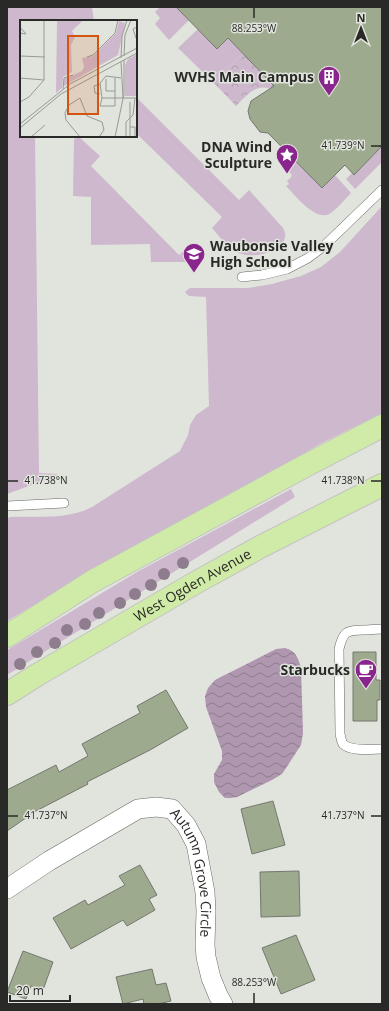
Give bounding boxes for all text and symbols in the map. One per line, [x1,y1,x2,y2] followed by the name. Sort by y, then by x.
[341,8,381,48] north arrow
[357,10,365,25] text: N
[20,20,137,137] inset map
[232,21,277,35] text: 88.253°W
[316,64,342,97] building icon: WVHS Main Campus
[174,67,314,86] place label: WVHS Main Campus
[201,137,272,172] place label: DNA Wind Sculpture
[321,138,365,152] text: 41.739°N
[274,142,300,175] place icon: DNA Wind Sculpture
[210,236,333,271] place label: Waubonsie Valley High School
[181,241,207,274] school or university icon: Waubonsie Valley High School
[24,473,68,487] text: 41.738°N
[321,473,365,487] text: 41.738°N
[130,544,254,626] street label: West Ogden Avenue
[353,657,379,690] cafe icon: Starbucks
[280,660,350,679] place label: Starbucks
[166,804,216,938] street label: Autumn Grove Circle
[24,808,68,822] text: 41.737°N
[321,808,365,822] text: 41.737°N
[232,975,277,989] text: 88.253°W
[10,977,70,1003] scale bar
[16,982,44,999] text: 20 m

